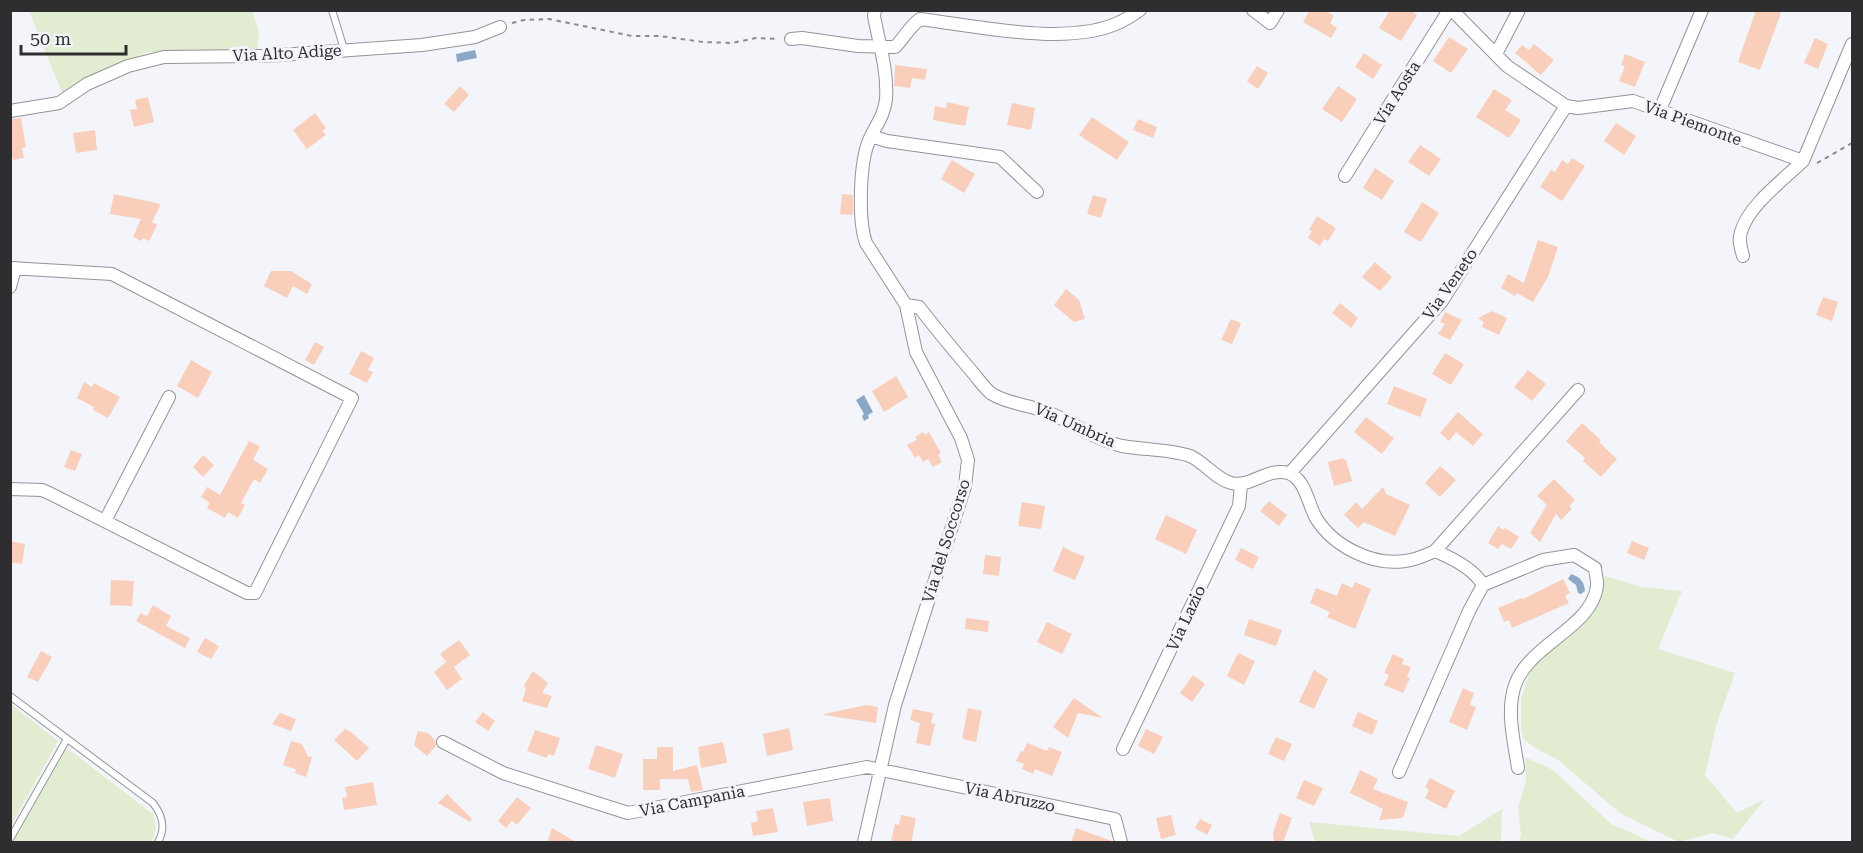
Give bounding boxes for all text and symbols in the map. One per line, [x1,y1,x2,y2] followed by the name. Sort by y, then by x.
[21,18,126,56] scale bar
[30,28,71,49] text: 50 m
[232,41,342,65] street label: Via Alto Adige
[1370,57,1424,129] street label: Via Aosta
[1642,97,1745,150] street label: Via Piemonte
[1418,244,1482,323] street label: Via Veneto
[1032,399,1119,451] street label: Via Umbria
[918,477,974,605] street label: Via del Soccorso
[1163,582,1210,654] street label: Via Lazio
[963,778,1057,816] street label: Via Abruzzo
[638,781,747,821] street label: Via Campania

